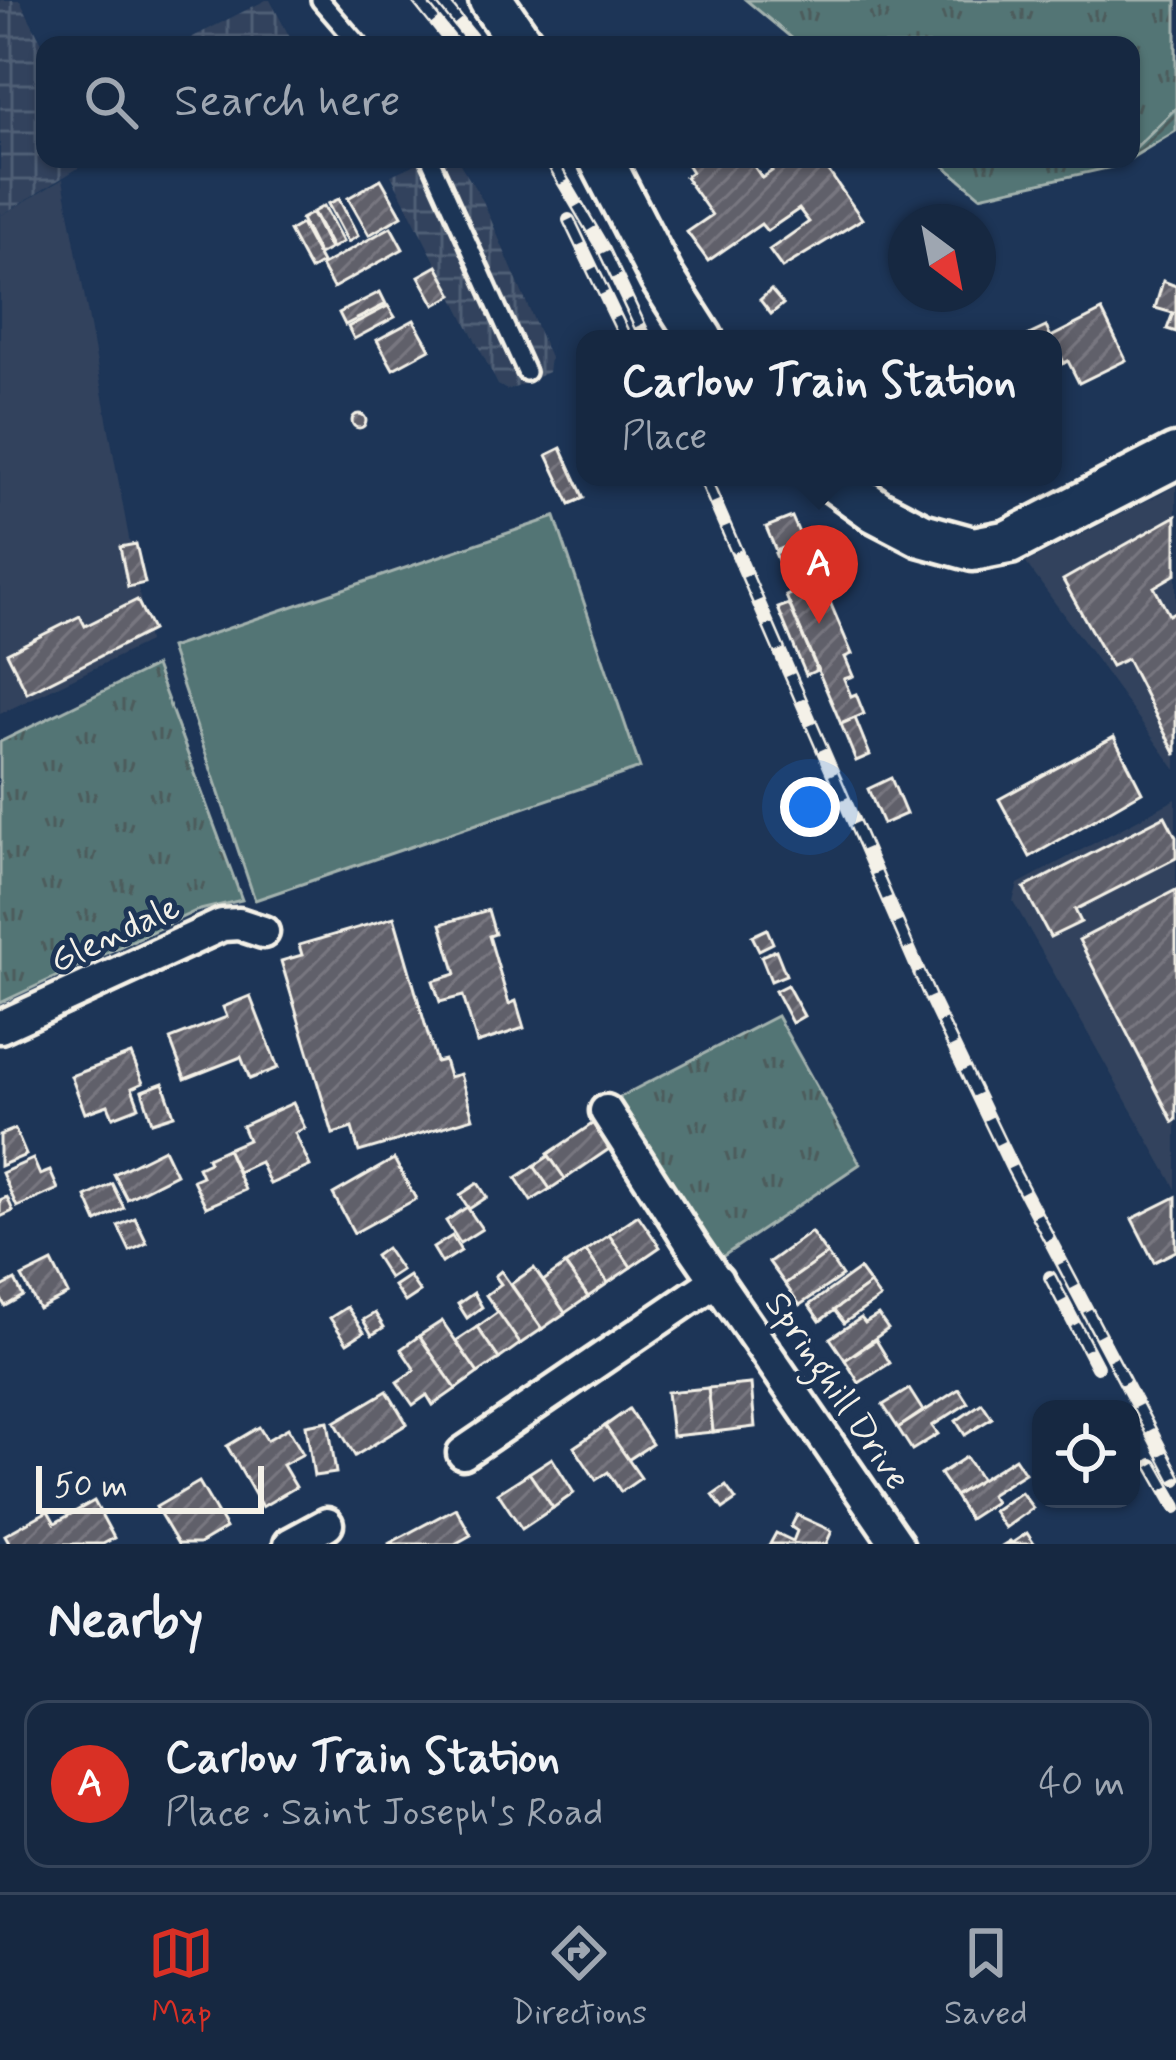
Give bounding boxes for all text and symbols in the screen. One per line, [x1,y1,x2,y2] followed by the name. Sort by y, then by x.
[36,36,1140,168] search box
[78,69,144,135] icon: search
[174,73,401,132] text: Search here
[888,204,996,312] north arrow
[576,330,1062,486] popup
[622,353,1016,412] text: Carlow Train Station
[622,412,707,463] text: Place
[780,525,858,624] pin: A
[780,777,840,837] your location
[43,885,188,986] street label: Glendale
[750,1284,920,1502] street label: Springhill Drive
[1032,1400,1140,1508] map controls
[1032,1400,1140,1508] button: locate
[36,1460,264,1513] scale bar
[54,1465,128,1509] text: 50 m
[48,1589,203,1655] text: Nearby
[165,1729,560,1788] text: Carlow Train Station
[77,1759,103,1810] text: A
[1038,1759,1125,1810] text: 40 m
[165,1788,603,1839] text: Place · Saint Joseph's Road
[148,1920,214,2036] tab: Map
[511,1920,647,2036] tab: Directions
[944,1920,1028,2036] tab: Saved

